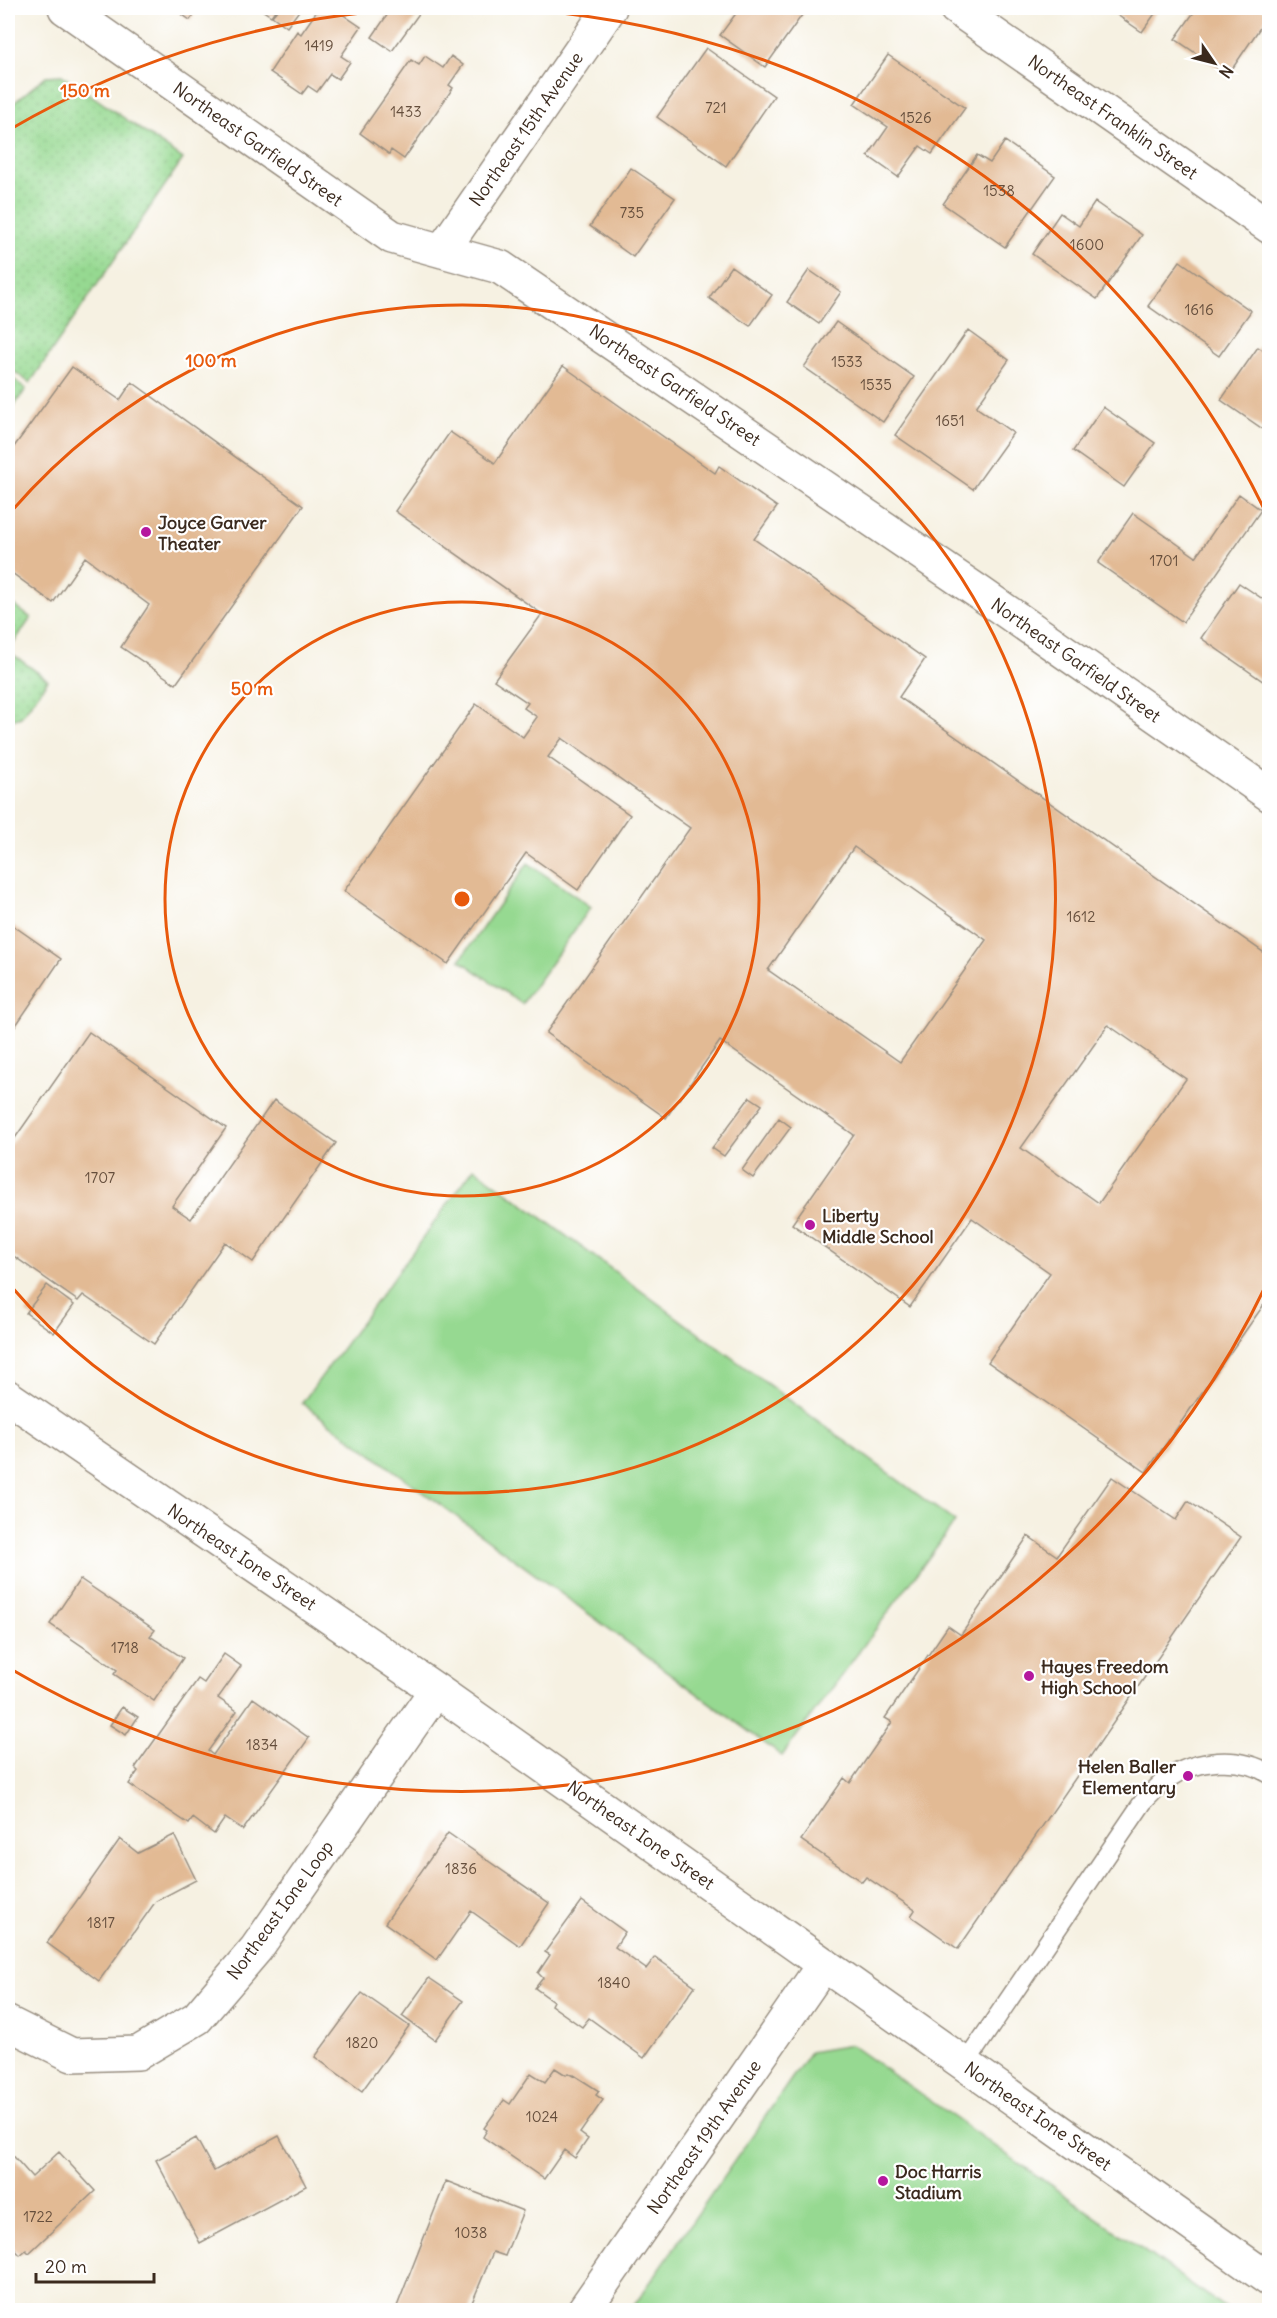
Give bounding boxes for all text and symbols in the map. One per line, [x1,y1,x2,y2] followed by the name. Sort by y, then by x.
[1184,33,1244,93] north arrow
[304,36,334,55] house number: 1419
[464,47,588,211] street label: Northeast 15th Avenue
[1024,50,1202,184] street label: Northeast Franklin Street
[1215,61,1238,82] text: N
[169,77,347,211] street label: Northeast Garfield Street
[60,79,110,102] text: 150 m
[705,98,727,117] house number: 721
[390,102,422,121] house number: 1433
[900,108,932,127] house number: 1526
[983,181,1015,200] house number: 1538
[620,203,644,222] house number: 735
[1070,235,1104,254] house number: 1600
[1184,300,1214,319] house number: 1616
[585,319,765,451] street label: Northeast Garfield Street
[186,349,237,372] text: 100 m
[831,352,863,371] house number: 1533
[860,375,892,394] house number: 1535
[935,411,965,430] house number: 1651
[158,511,267,555] place label: Joyce Garver Theater
[139,525,153,539] marker: Joyce Garver Theater
[1149,551,1179,570] house number: 1701
[987,593,1165,727] street label: Northeast Garfield Street
[231,677,273,700] text: 50 m
[452,889,472,909] centre of rings
[1067,907,1095,926] house number: 1612
[85,1168,115,1187] house number: 1707
[822,1204,934,1248] place label: Liberty Middle School
[803,1218,817,1232] marker: Liberty Middle School
[163,1499,321,1615] street label: Northeast Ione Street
[111,1638,139,1657] house number: 1718
[1041,1655,1169,1699] place label: Hayes Freedom High School
[1022,1669,1036,1683] marker: Hayes Freedom High School
[246,1735,278,1754] house number: 1834
[1078,1755,1177,1799] place label: Helen Baller Elementary
[1181,1769,1195,1783] marker: Helen Baller Elementary
[563,1775,719,1895] street label: Northeast Ione Street
[222,1836,338,1984] street label: Northeast Ione Loop
[445,1859,477,1878] house number: 1836
[87,1913,115,1932] house number: 1817
[597,1973,631,1992] house number: 1840
[346,2033,378,2052] house number: 1820
[642,2055,766,2219] street label: Northeast 19th Avenue
[960,2056,1116,2176] street label: Northeast Ione Street
[526,2107,559,2126] house number: 1024
[895,2160,981,2204] place label: Doc Harris Stadium
[876,2174,890,2188] marker: Doc Harris Stadium
[23,2207,53,2226] house number: 1722
[455,2223,488,2242] house number: 1038
[36,2246,154,2284] scale bar
[45,2255,87,2278] text: 20 m

